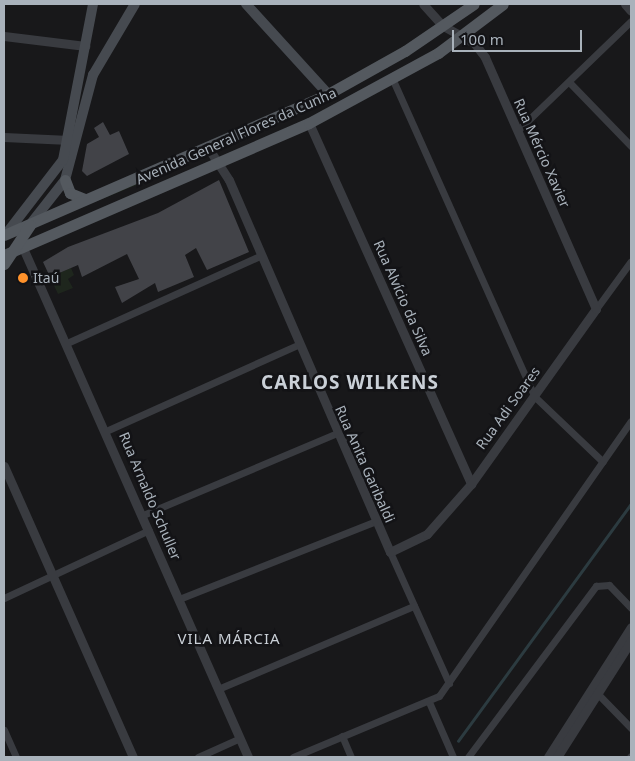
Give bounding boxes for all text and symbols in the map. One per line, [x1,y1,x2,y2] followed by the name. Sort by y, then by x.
[455,20,585,52] scale bar
[460,29,504,49] text: 100 m
[133,84,339,188] street label: Avenida General Flores da Cunha
[510,96,574,210] street label: Rua Mércio Xavier
[370,238,436,358] street label: Rua Alvício da Silva
[33,270,59,286] place label: Itaú
[17,272,29,284] marker: Itaú
[472,364,544,452] street label: Rua Adi Soares
[259,372,441,394] district label: CARLOS WILKENS
[332,403,398,525] street label: Rua Anita Garibaldi
[115,430,185,562] street label: Rua Arnaldo Schuller
[176,630,282,648] district label: VILA MÁRCIA

